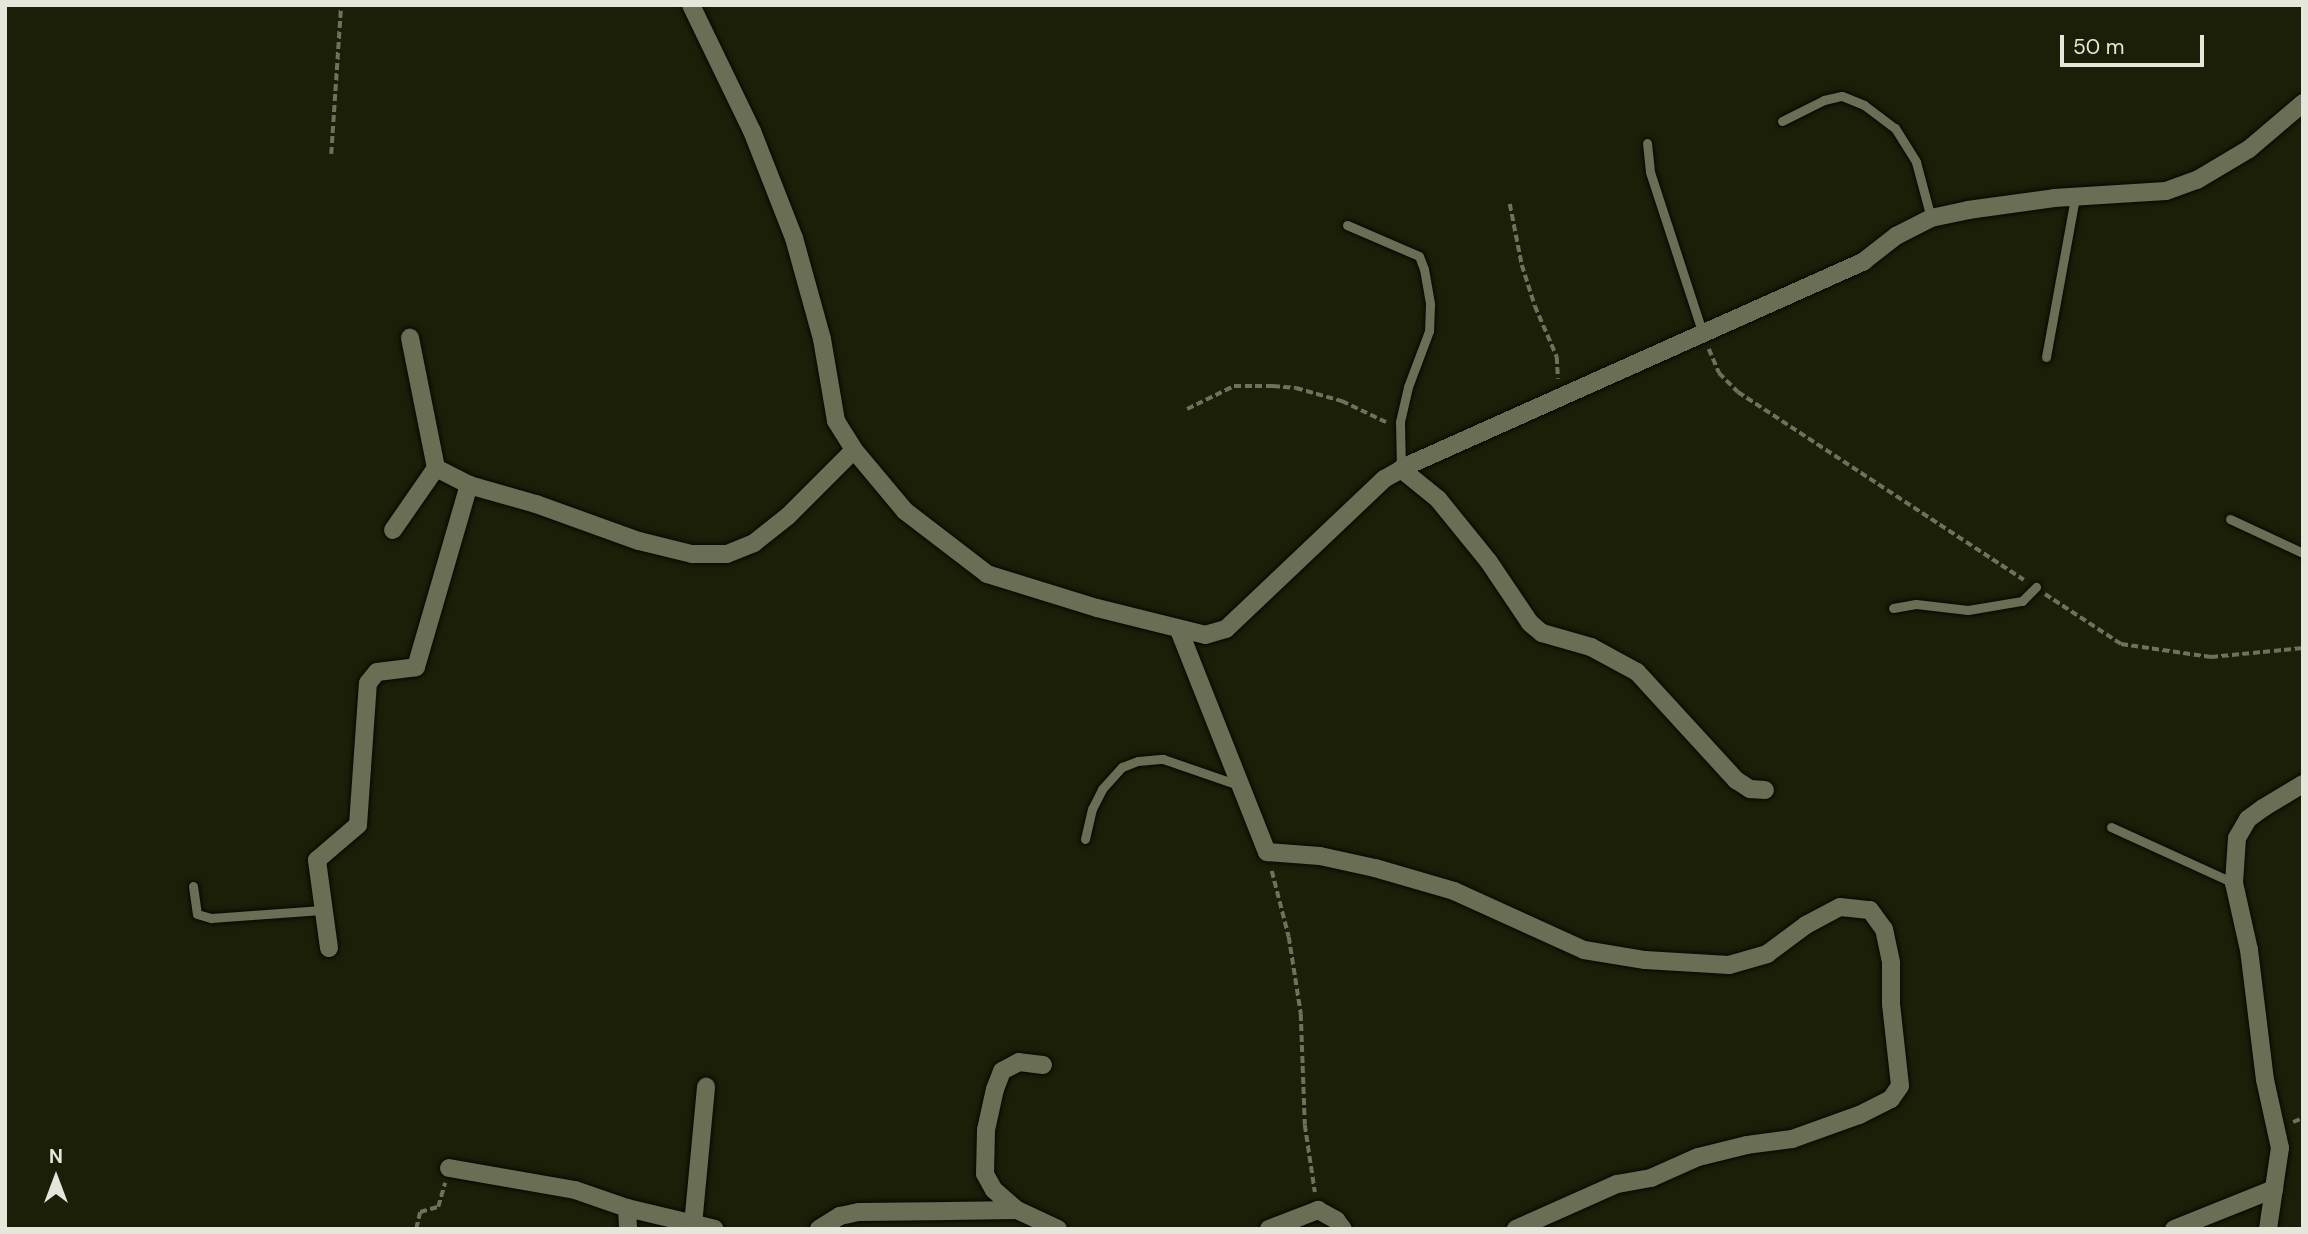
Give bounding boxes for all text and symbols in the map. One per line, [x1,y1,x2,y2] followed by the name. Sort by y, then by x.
[2063,21,2206,65] scale bar
[2073,33,2124,61] text: 50 m
[21,1143,91,1213] north arrow
[49,1144,63,1169] text: N

